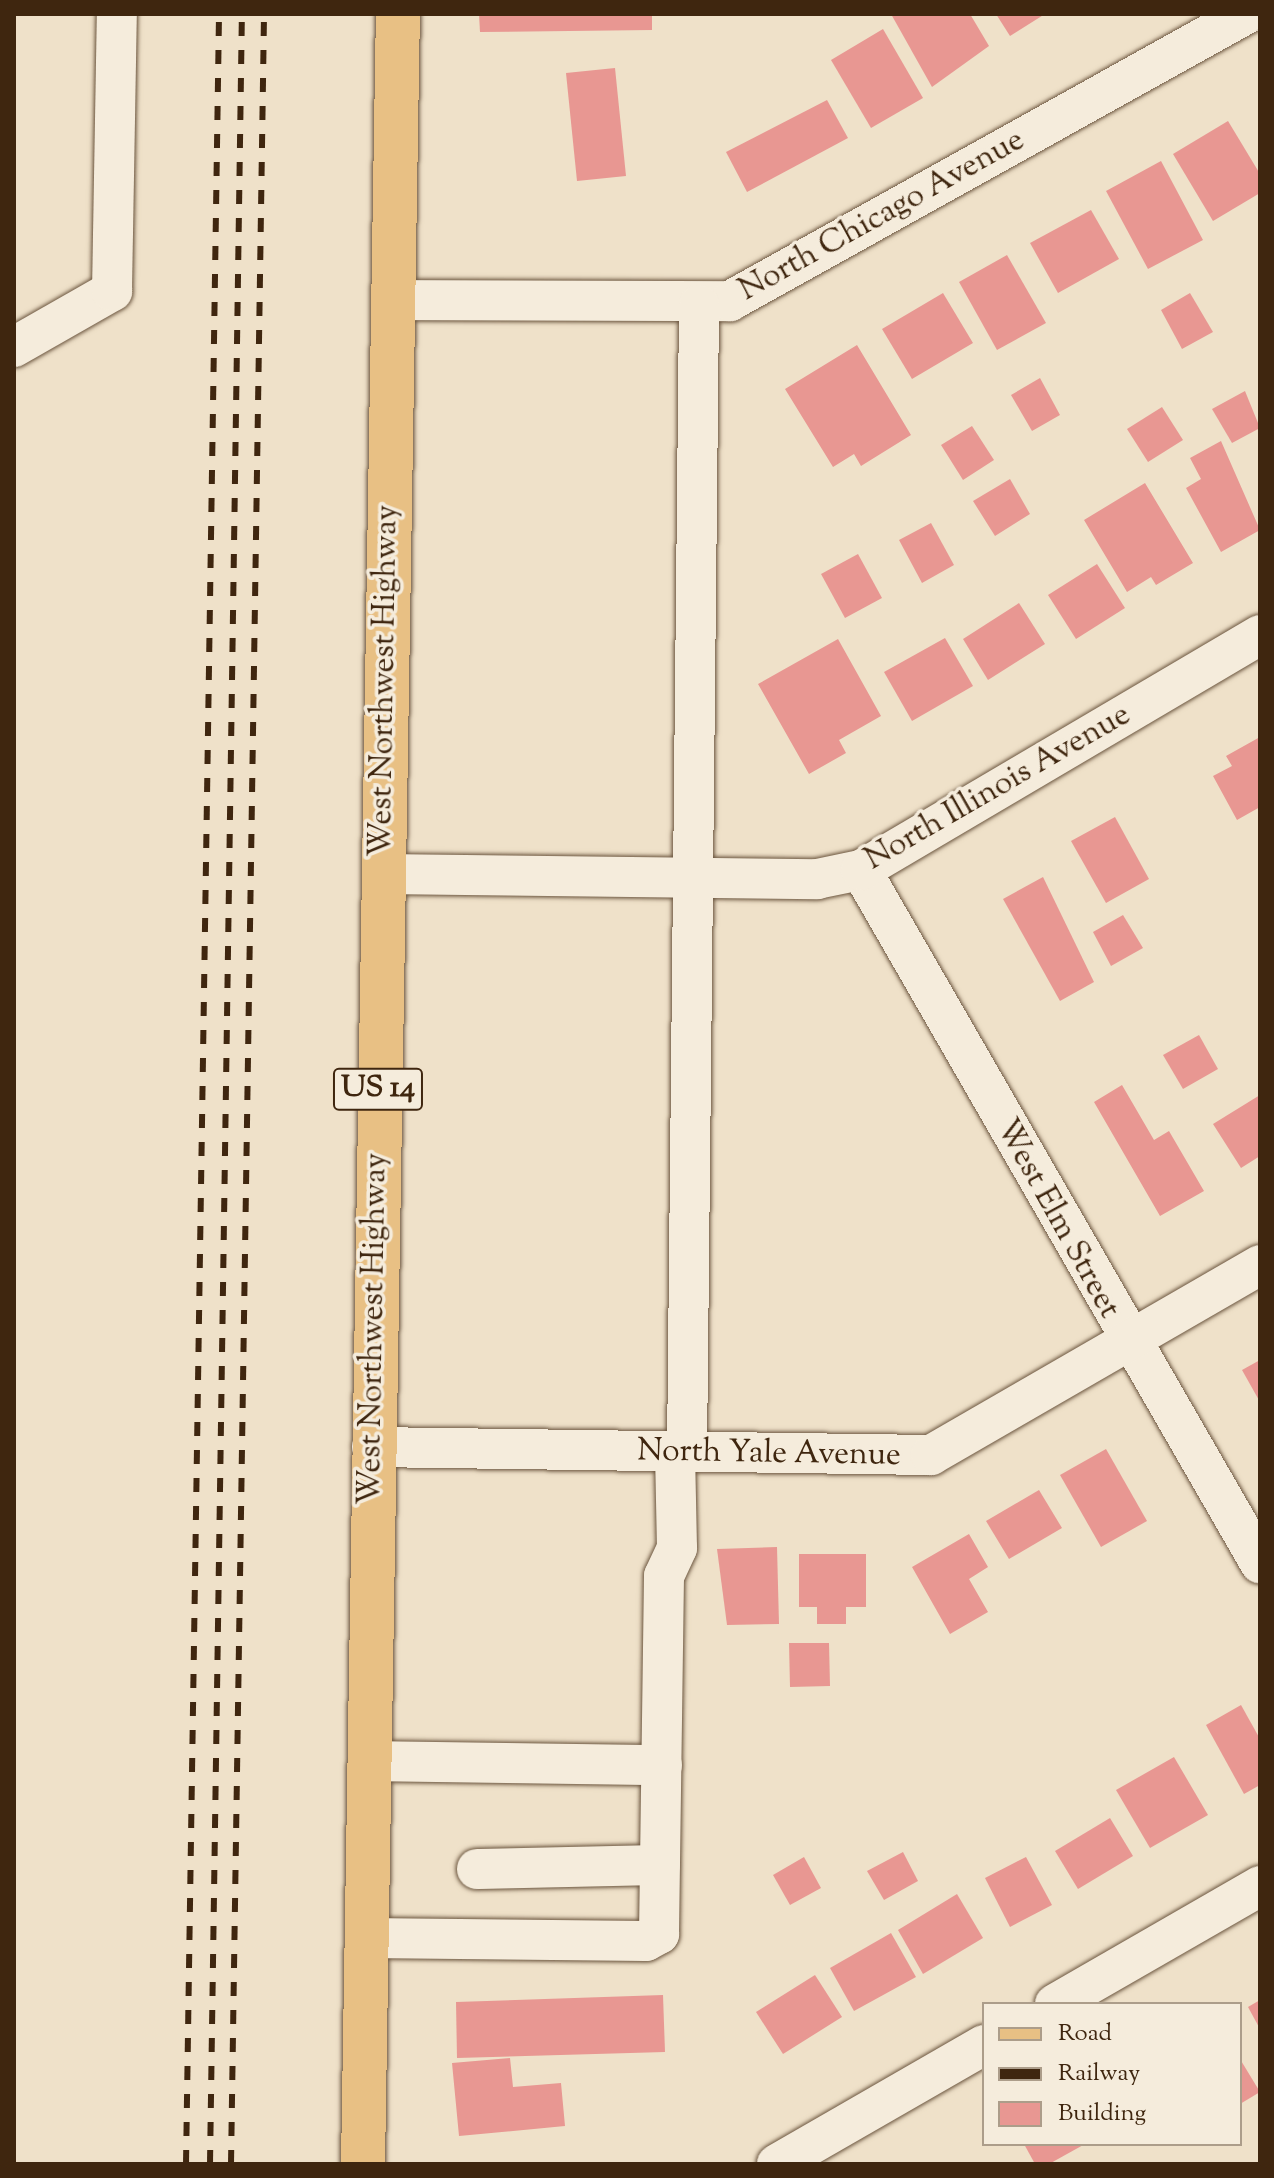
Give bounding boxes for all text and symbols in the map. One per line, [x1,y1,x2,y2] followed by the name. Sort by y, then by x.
[733,122,1031,310] street label: North Chicago Avenue
[363,504,407,858] street label: West Northwest Highway
[858,696,1138,880] street label: North Illinois Avenue
[332,1063,424,1115] road number: US 14
[986,1113,1128,1325] street label: West Elm Street
[352,1152,396,1506] street label: West Northwest Highway
[637,1433,901,1475] street label: North Yale Avenue
[982,2002,1242,2146] legend
[1058,2017,1112,2051] text: Road
[1058,2057,1140,2091] text: Railway
[1058,2097,1146,2131] text: Building

